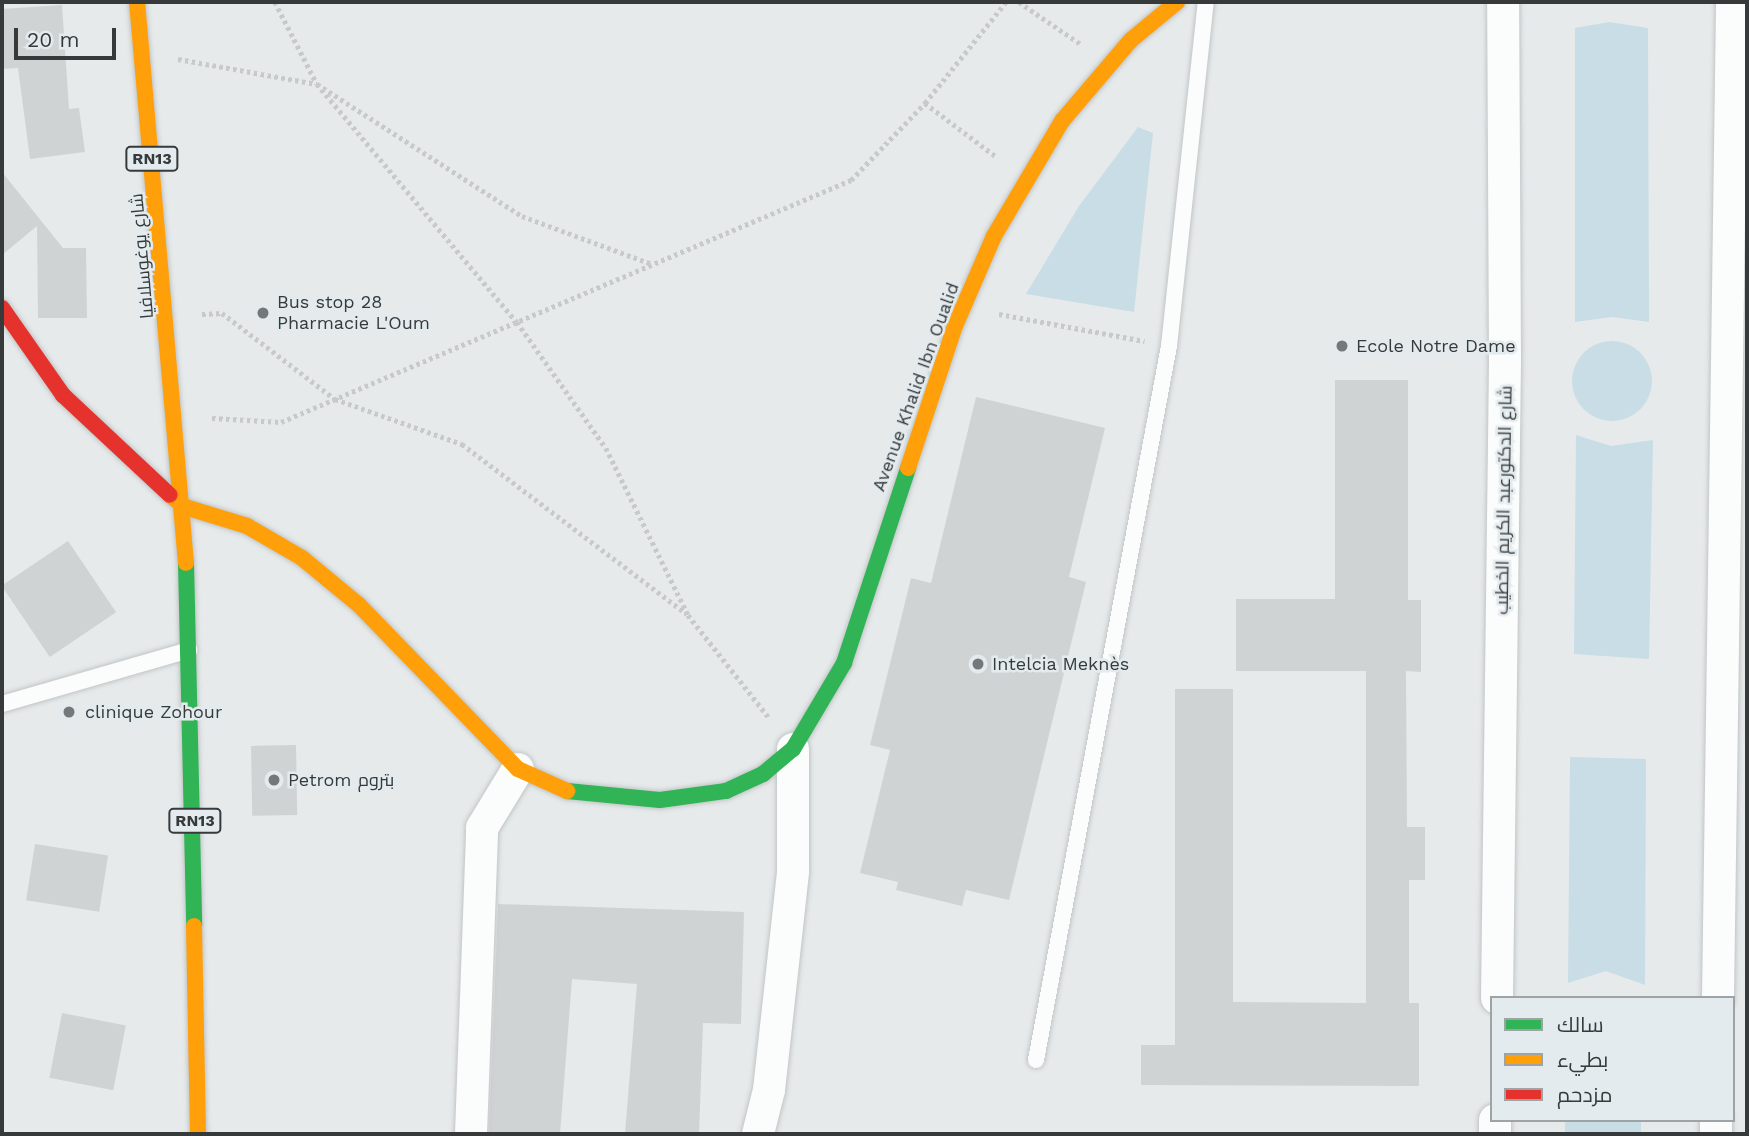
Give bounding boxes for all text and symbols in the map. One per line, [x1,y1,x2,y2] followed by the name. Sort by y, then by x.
[18,14,119,58] scale bar
[27,27,79,52] text: 20 m
[124,146,180,172] road number: RN13
[126,192,158,320] street label: شارع يوغوسلافيا
[868,280,964,494] street label: Avenue Khalid Ibn Oualid
[277,292,430,334] place label: Bus stop 28 Pharmacie L'Oum
[255,305,271,321] marker: Bus stop 28 Pharmacie L'Oum
[1356,335,1516,357] place label: Ecole Notre Dame
[1334,338,1350,354] marker: Ecole Notre Dame
[1491,385,1517,615] street label: شارع الدكتورعبد الكريم الخطيب
[992,653,1130,675] place label: Intelcia Meknès
[970,656,986,672] marker: Intelcia Meknès
[85,701,222,723] place label: clinique Zohour
[59,702,79,722] marker: clinique Zohour
[288,769,394,791] place label: Petrom بتروم
[266,772,282,788] marker: Petrom بتروم
[167,808,223,834] road number: RN13
[1490,996,1735,1122] legend
[1557,1012,1604,1037] text: سالك
[1557,1047,1608,1072] text: بطيء
[1557,1082,1612,1107] text: مزدحم

